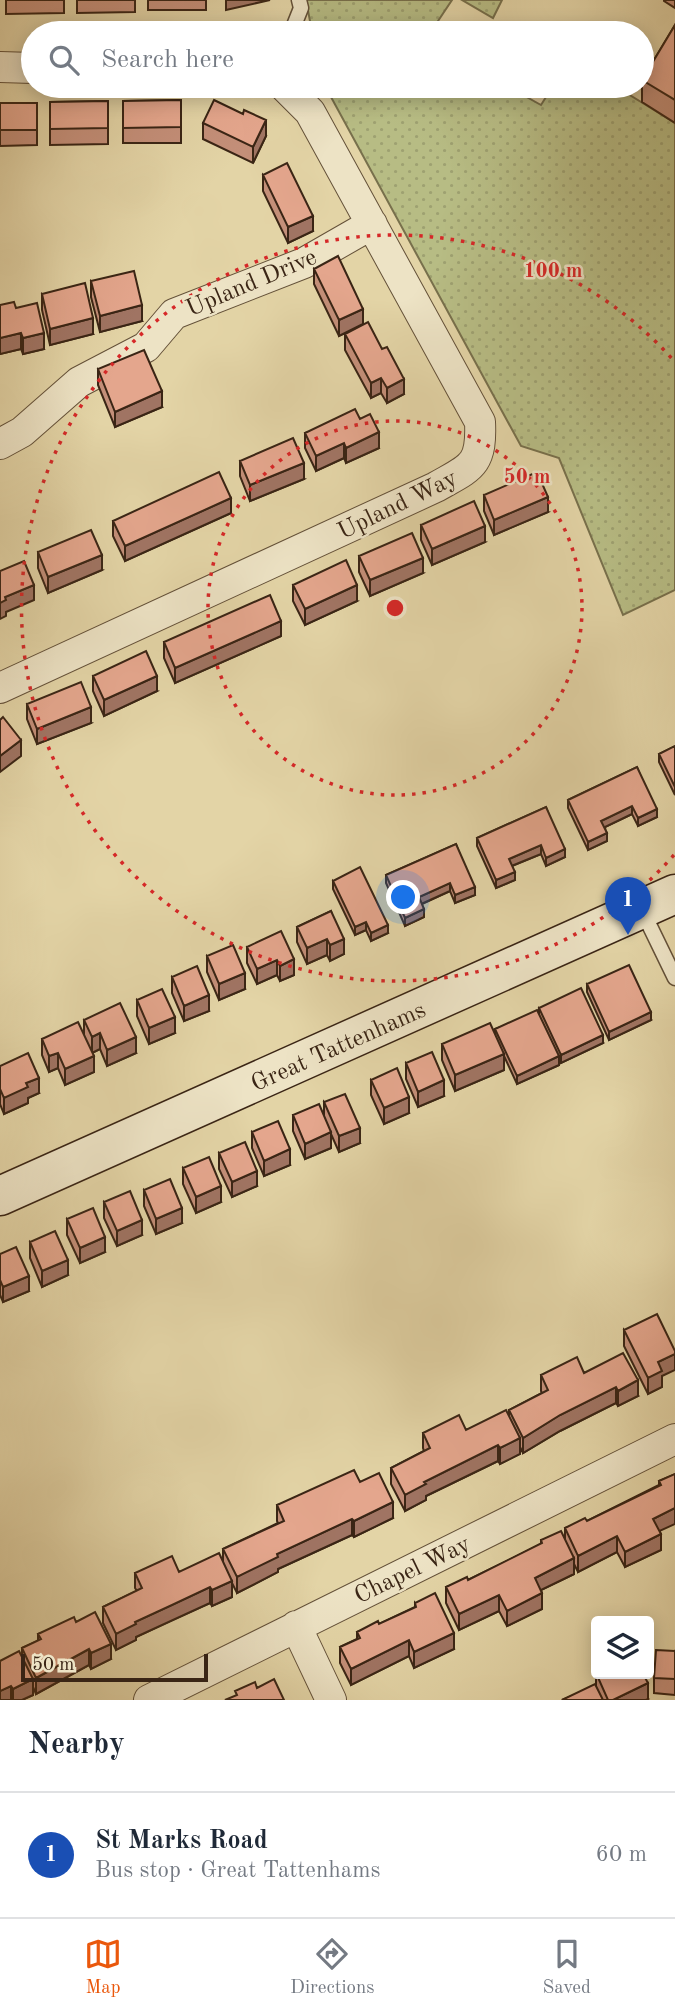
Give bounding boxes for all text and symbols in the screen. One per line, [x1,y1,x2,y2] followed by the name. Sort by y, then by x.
[21,21,654,98] search box
[45,41,83,79] icon: search
[101,47,234,73] text: Search here
[183,246,321,322] street label: Upland Drive
[523,261,583,282] text: 100 m
[334,466,462,545] street label: Upland Way
[503,467,551,488] text: 50 m
[383,596,407,620] centre of rings
[605,877,651,935] pin: 1
[386,880,420,914] your location
[248,999,430,1097] street label: Great Tattenhams
[351,1532,475,1609] street label: Chapel Way
[591,1616,654,1679] map controls
[591,1616,654,1679] button: layers
[21,1651,208,1683] scale bar
[32,1656,74,1675] text: 50 m
[28,1730,125,1760] text: Nearby
[95,1828,268,1854] text: St Marks Road
[44,1843,58,1866] text: 1
[596,1843,647,1866] text: 60 m
[95,1859,380,1882] text: Bus stop · Great Tattenhams
[84,1935,122,2000] tab: Map
[290,1935,375,2000] tab: Directions
[543,1935,591,2000] tab: Saved

